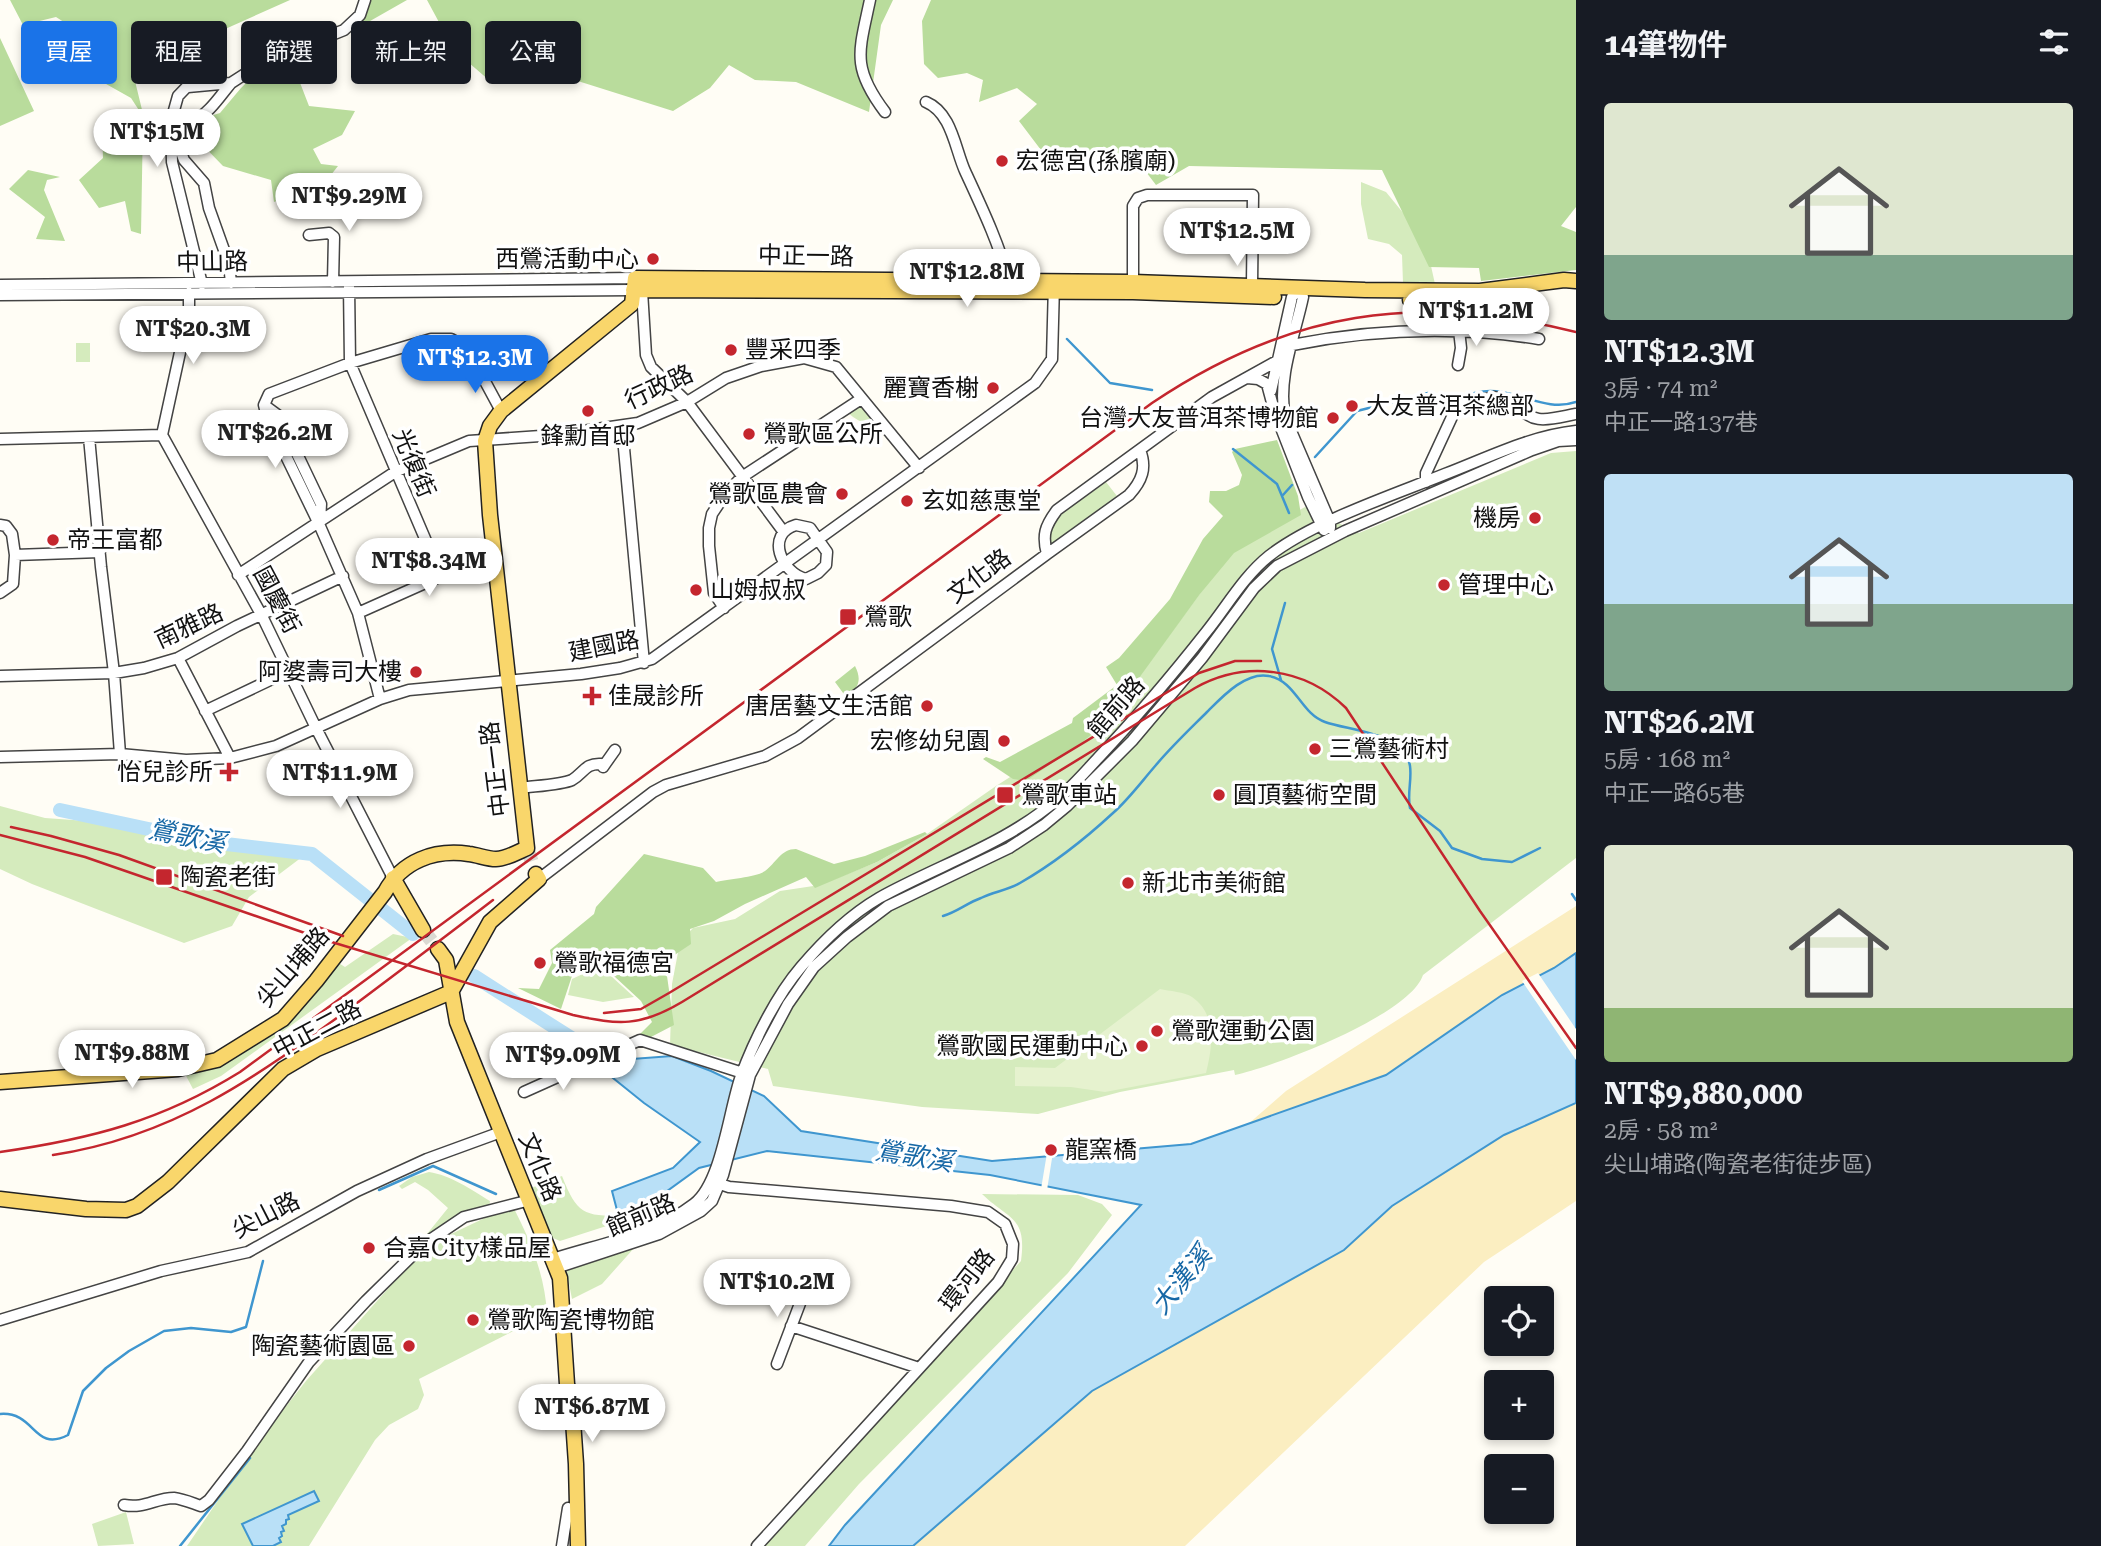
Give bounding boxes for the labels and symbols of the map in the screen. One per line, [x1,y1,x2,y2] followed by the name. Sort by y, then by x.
[100,110,214,169] pin: NT$15M
[1016,147,1176,175] place label: 宏德宮(孫臏廟)
[994,153,1010,169] marker: 宏德宮(孫臏廟)
[277,174,421,233] pin: NT$9.29M
[1165,208,1309,268] pin: NT$12.5M
[758,241,854,271] street label: 中正一路
[495,245,639,273] place label: 西鶯活動中心
[176,247,248,277] street label: 中山路
[895,250,1039,309] pin: NT$12.8M
[645,251,661,267] marker: 西鶯活動中心
[1404,288,1548,348] pin: NT$11.2M
[121,306,265,366] pin: NT$20.3M
[403,336,547,395] pin: NT$12.3M
[745,336,841,364] place label: 豐采四季
[723,342,739,358] marker: 豐采四季
[620,359,698,415] street label: 行政路
[883,374,979,402] place label: 麗寶香榭
[985,380,1001,396] marker: 麗寶香榭
[1366,392,1534,420] place label: 大友普洱茶總部
[1344,398,1360,414] marker: 大友普洱茶總部
[580,403,596,419] marker: 鋒勳首邸
[1079,404,1319,432] place label: 台灣大友普洱茶博物館
[203,410,347,470] pin: NT$26.2M
[1325,410,1341,426] marker: 台灣大友普洱茶博物館
[763,420,883,448] place label: 鶯歌區公所
[540,422,636,450] place label: 鋒勳首邸
[387,424,441,502] street label: 光復街
[741,426,757,442] marker: 鶯歌區公所
[708,480,828,508] place label: 鶯歌區農會
[834,486,850,502] marker: 鶯歌區農會
[921,487,1041,515] place label: 玄如慈惠堂
[899,493,915,509] marker: 玄如慈惠堂
[1473,504,1521,532] place label: 機房
[1527,510,1543,526] marker: 機房
[67,526,163,554] place label: 帝王富都
[45,532,61,548] marker: 帝王富都
[357,538,501,598] pin: NT$8.34M
[942,543,1016,609] street label: 文化路
[248,562,306,638] street label: 國慶街
[1458,571,1554,599] place label: 管理中心
[710,576,806,604] place label: 山姆叔叔
[1436,577,1452,593] marker: 管理中心
[688,582,704,598] marker: 山姆叔叔
[150,598,228,654] street label: 南雅路
[864,603,912,631] place label: 鶯歌
[838,607,858,627] marker: 鶯歌
[566,625,642,667] street label: 建國路
[258,658,402,686] place label: 阿婆壽司大樓
[408,664,424,680] marker: 阿婆壽司大樓
[1082,671,1150,743] street label: 館前路
[608,682,704,710] place label: 佳晟診所
[582,686,602,706] marker: 佳晟診所
[745,692,913,720] place label: 唐居藝文生活館
[919,698,935,714] marker: 唐居藝文生活館
[475,720,515,818] street label: 中正一路
[870,727,990,755] place label: 宏修幼兒園
[996,733,1012,749] marker: 宏修幼兒園
[1329,735,1449,763] place label: 三鶯藝術村
[1307,741,1323,757] marker: 三鶯藝術村
[268,750,412,810] pin: NT$11.9M
[117,758,213,786] place label: 怡兒診所
[219,762,239,782] marker: 怡兒診所
[1021,781,1117,809] place label: 鶯歌車站
[1233,781,1377,809] place label: 圓頂藝術空間
[995,785,1015,805] marker: 鶯歌車站
[1211,787,1227,803] marker: 圓頂藝術空間
[146,814,232,859] water label: 鶯歌溪
[180,863,276,891] place label: 陶瓷老街
[154,867,174,887] marker: 陶瓷老街
[1142,869,1286,897] place label: 新北市美術館
[1120,875,1136,891] marker: 新北市美術館
[251,922,335,1012] street label: 尖山埔路
[554,949,674,977] place label: 鶯歌福德宮
[532,955,548,971] marker: 鶯歌福德宮
[268,994,366,1064] street label: 中正二路
[1171,1017,1315,1045] place label: 鶯歌運動公園
[1149,1023,1165,1039] marker: 鶯歌運動公園
[60,1030,204,1090] pin: NT$9.88M
[491,1032,635,1092] pin: NT$9.09M
[936,1032,1128,1060] place label: 鶯歌國民運動中心
[1134,1038,1150,1054] marker: 鶯歌國民運動中心
[513,1128,567,1206] street label: 文化路
[873,1135,959,1178] water label: 鶯歌溪
[1065,1136,1137,1164] place label: 龍窯橋
[1043,1142,1059,1158] marker: 龍窯橋
[228,1186,304,1244] street label: 尖山路
[602,1188,680,1242] street label: 館前路
[383,1234,551,1262] place label: 合嘉City樣品屋
[1145,1237,1220,1320] water label: 大漢溪
[361,1240,377,1256] marker: 合嘉City樣品屋
[934,1243,1000,1317] street label: 環河路
[705,1260,849,1319] pin: NT$10.2M
[487,1306,655,1334] place label: 鶯歌陶瓷博物館
[465,1312,481,1328] marker: 鶯歌陶瓷博物館
[251,1332,395,1360] place label: 陶瓷藝術園區
[401,1338,417,1354] marker: 陶瓷藝術園區
[520,1384,664,1444] pin: NT$6.87M

